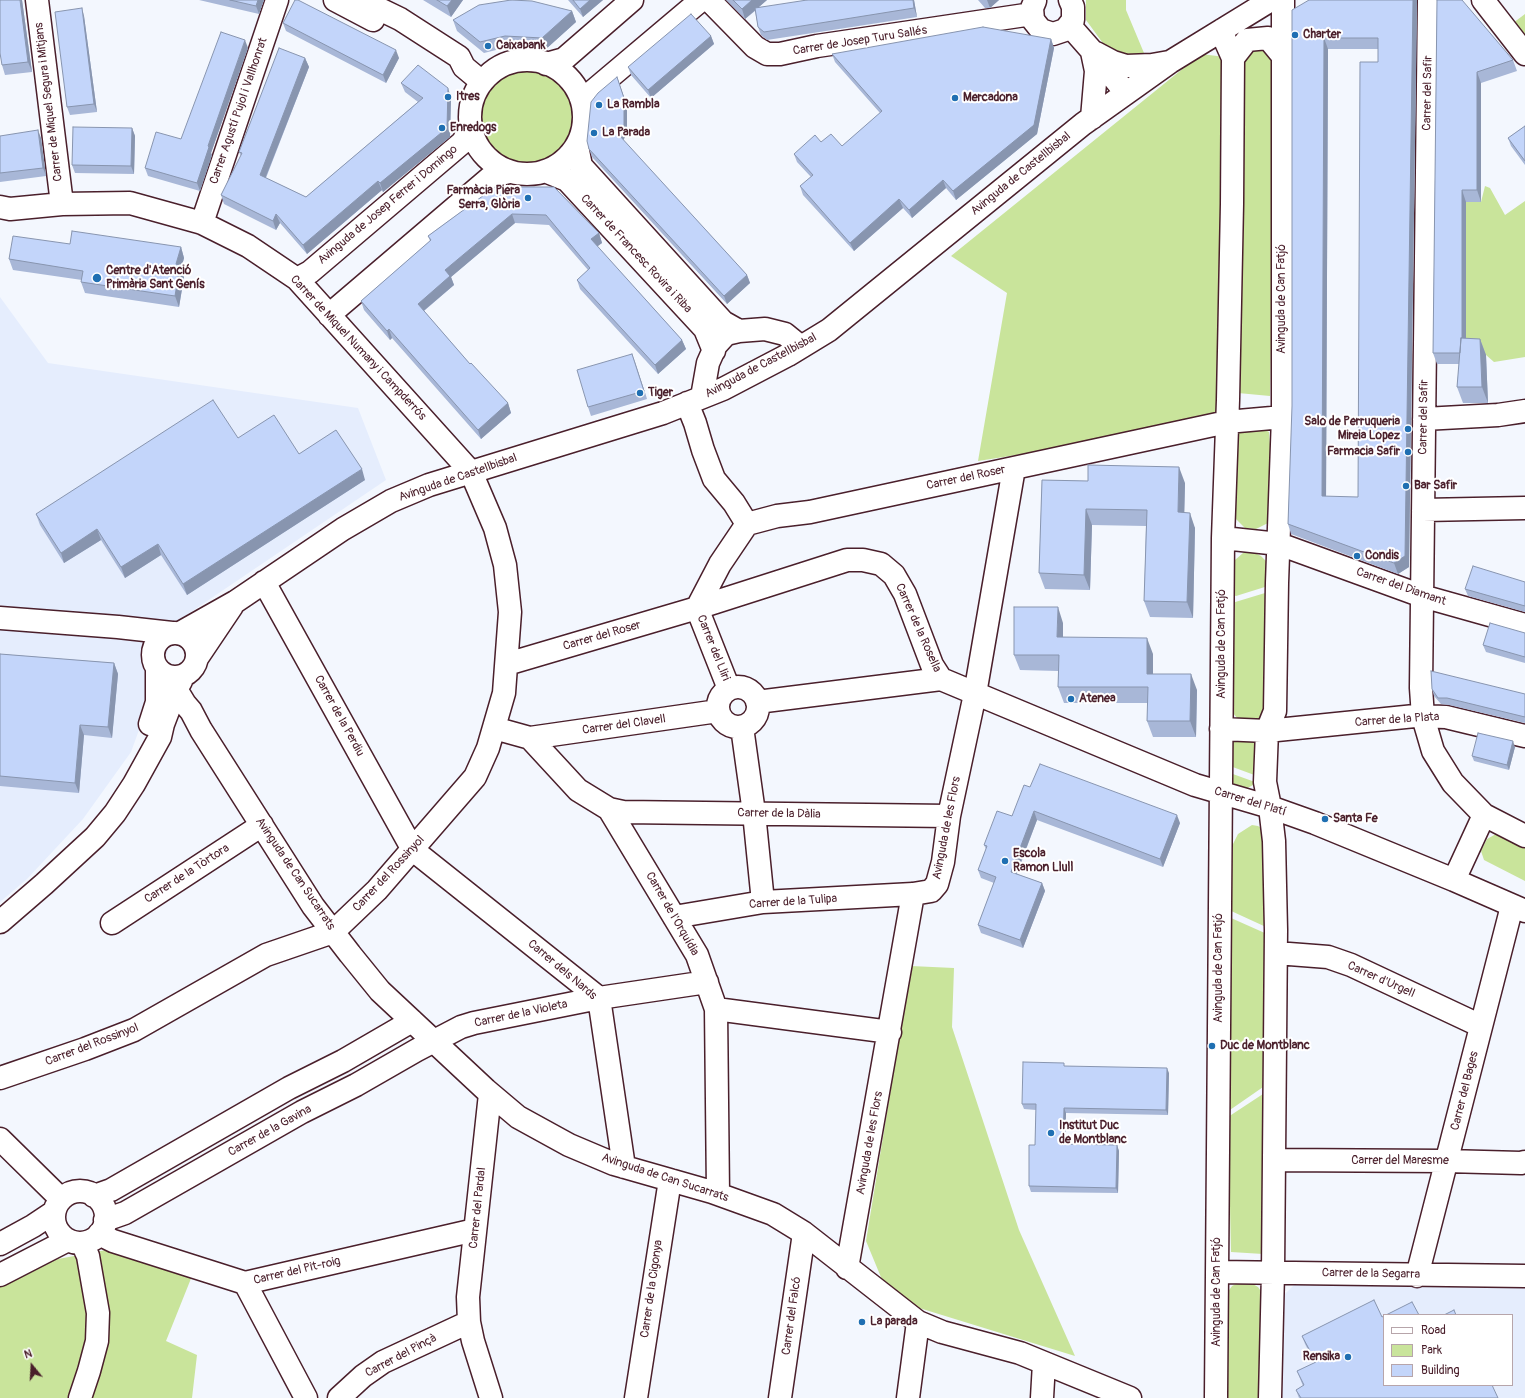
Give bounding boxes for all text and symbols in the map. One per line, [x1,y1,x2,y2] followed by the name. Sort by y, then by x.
[32,22,66,182] street label: Carrer de Miquel Segura i Mitjans
[792,23,928,59] street label: Carrer de Josep Turu Sallés
[1303,28,1341,42] place label: Charter
[1290,30,1300,40] marker: Charter
[207,36,271,186] street label: Carrer Agustí Pujol i Vallhonrat
[496,39,546,53] place label: Caixabank
[483,41,493,51] marker: Caixabank
[1420,55,1436,131] street label: Carrer del Safir
[456,90,480,104] place label: Itres
[963,91,1018,105] place label: Mercadona
[443,92,453,102] marker: Itres
[950,93,960,103] marker: Mercadona
[607,98,659,112] place label: La Rambla
[594,100,604,110] marker: La Rambla
[450,121,496,135] place label: Enredogs
[437,123,447,133] marker: Enredogs
[602,126,650,140] place label: La Parada
[589,128,599,138] marker: La Parada
[968,129,1074,219] street label: Avinguda de Castellbisbal
[315,142,461,268] street label: Avinguda de Josep Ferrer i Domingo
[447,184,520,212] place label: Farmàcia Piera Serra, Glòria
[577,192,695,316] street label: Carrer de Francesc Rovira i Riba
[523,193,533,203] marker: Farmàcia Piera Serra, Glòria
[1275,244,1289,354] street label: Avinguda de Can Fatjó
[106,264,205,292] place label: Centre d'Atenció Primària Sant Genís
[91,272,103,284] marker: Centre d'Atenció Primària Sant Genís
[287,273,429,423] street label: Carrer de Miquel Numany i Campderrós
[703,330,819,402] street label: Avinguda de Castellbisbal
[1416,379,1432,455] street label: Carrer del Safir
[648,386,673,400] place label: Tiger
[635,388,645,398] marker: Tiger
[1304,415,1400,443] place label: Salo de Perruqueria Mireia Lopez
[1403,424,1413,434] marker: Salo de Perruqueria Mireia Lopez
[1327,445,1400,459] place label: Farmacia Safir
[1403,447,1413,457] marker: Farmacia Safir
[397,451,519,505] street label: Avinguda de Castellbisbal
[925,463,1007,493] street label: Carrer del Roser
[1414,479,1457,493] place label: Bar Safir
[1401,481,1411,491] marker: Bar Safir
[1365,549,1399,563] place label: Condis
[1352,551,1362,561] marker: Condis
[1354,565,1448,609] street label: Carrer del Diamant
[892,581,944,675] street label: Carrer de la Rosella
[1215,589,1229,699] street label: Avinguda de Can Fatjó
[693,613,733,683] street label: Carrer del Lliri
[561,618,643,654] street label: Carrer del Roser
[311,673,367,759] street label: Carrer de la Perdiu
[1079,692,1116,706] place label: Atenea
[1066,694,1076,704] marker: Atenea
[1354,710,1440,730] street label: Carrer de la Plata
[581,712,667,738] street label: Carrer del Clavell
[930,775,964,881] street label: Avinguda de les Flors
[1212,784,1288,820] street label: Carrer del Platí
[737,806,821,822] street label: Carrer de la Dàlia
[1333,812,1378,826] place label: Santa Fe
[1320,814,1330,824] marker: Santa Fe
[252,815,338,933] street label: Avinguda de Can Sucarrats
[350,833,428,915] street label: Carrer del Rossinyol
[142,841,232,907] street label: Carrer de la Tòrtora
[1013,847,1073,875] place label: Escola Ramon Llull
[1000,856,1010,866] marker: Escola Ramon Llull
[642,870,702,958] street label: Carrer de l'Orquídia
[748,892,838,912] street label: Carrer de la Tulipa
[1212,913,1226,1023] street label: Avinguda de Can Fatjó
[524,937,600,1003] street label: Carrer dels Nards
[1345,959,1417,1001] street label: Carrer d'Urgell
[473,997,569,1031] street label: Carrer de la Violeta
[43,1021,141,1069] street label: Carrer del Rossinyol
[1220,1039,1310,1053] place label: Duc de Montblanc
[1207,1041,1217,1051] marker: Duc de Montblanc
[1448,1050,1482,1132] street label: Carrer del Bages
[854,1090,886,1196] street label: Avinguda de les Flors
[226,1102,314,1160] street label: Carrer de la Gavina
[1059,1119,1127,1147] place label: Institut Duc de Montblanc
[1046,1128,1056,1138] marker: Institut Duc de Montblanc
[600,1151,730,1205] street label: Avinguda de Can Sucarrats
[1351,1154,1449,1168] street label: Carrer del Maresme
[467,1167,489,1249] street label: Carrer del Pardal
[1210,1237,1224,1347] street label: Avinguda de Can Fatjó
[638,1239,666,1339] street label: Carrer de la Cigonya
[252,1254,342,1288] street label: Carrer del Pit-roig
[1322,1266,1420,1282] street label: Carrer de la Segarra
[779,1276,805,1356] street label: Carrer del Falcó
[1383,1314,1513,1386] legend
[870,1315,918,1329] place label: La parada
[857,1317,867,1327] marker: La parada
[1421,1323,1446,1338] text: Road
[363,1331,439,1381] street label: Carrer del Pinçà
[1421,1343,1442,1358] text: Park
[12,1346,52,1386] north arrow
[23,1347,34,1361] text: N
[1303,1350,1340,1364] place label: Rensika
[1343,1352,1353,1362] marker: Rensika
[1421,1363,1460,1378] text: Building

